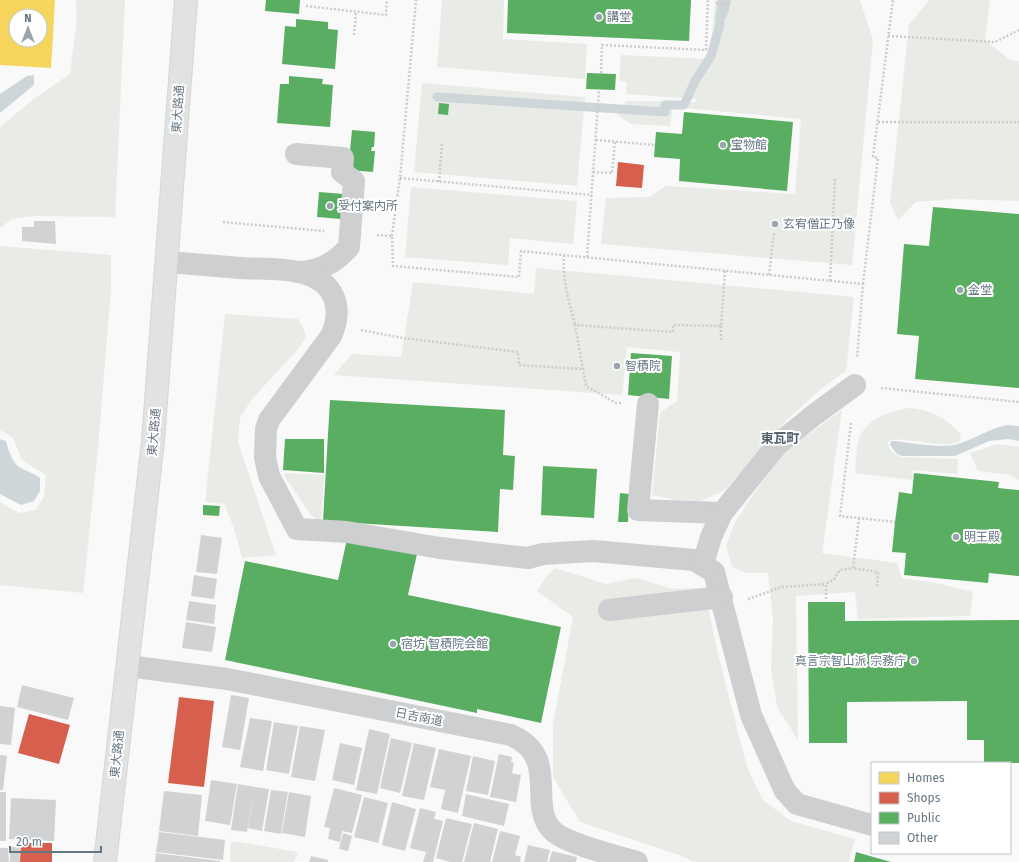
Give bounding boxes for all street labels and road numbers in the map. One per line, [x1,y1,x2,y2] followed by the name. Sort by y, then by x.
[169,85,187,133] street label: 東大路通
[145,407,163,457] street label: 東大路通
[394,706,444,728] street label: 日吉南道
[108,729,126,779] street label: 東大路通

